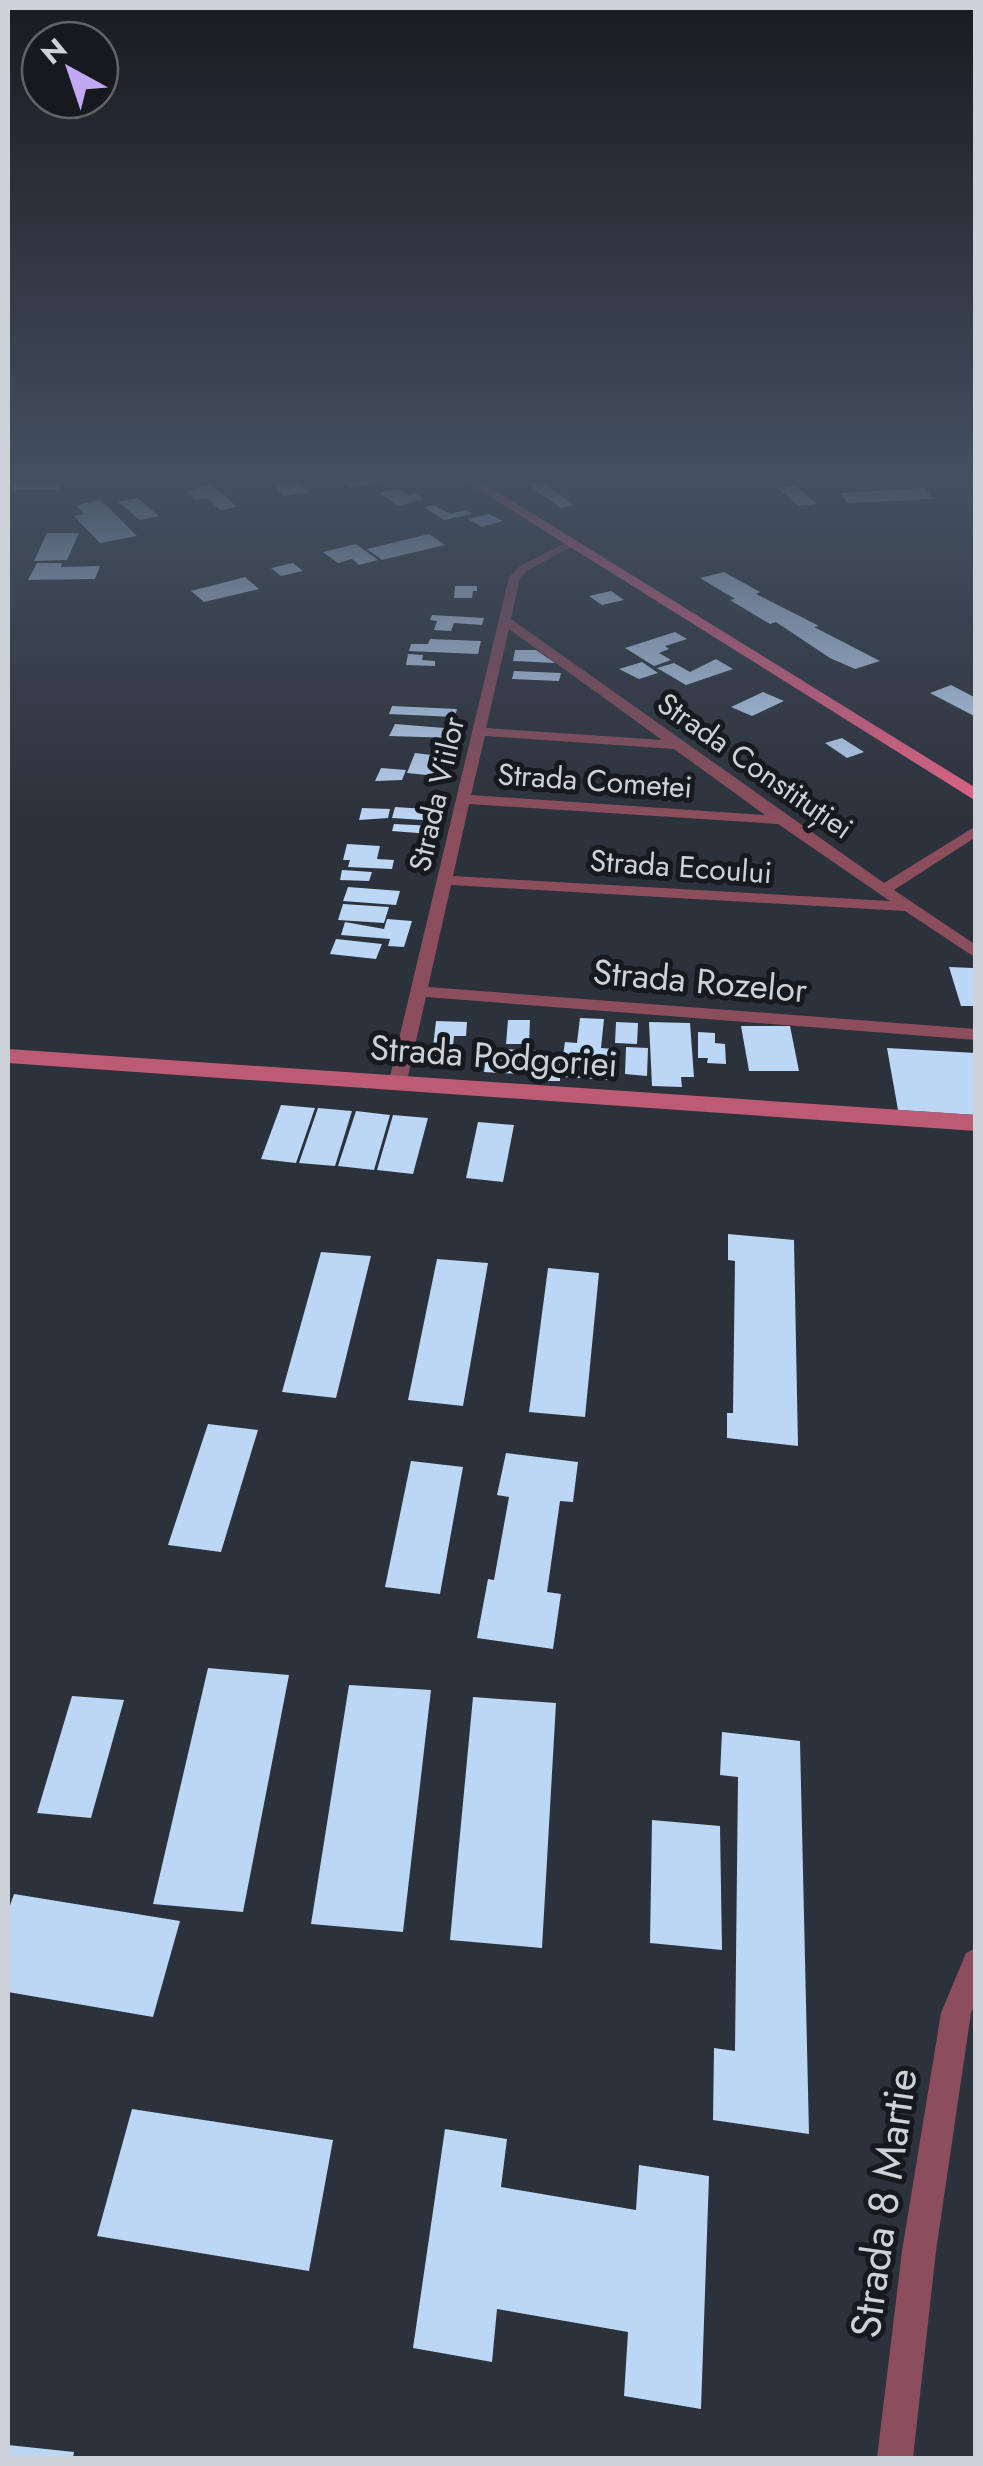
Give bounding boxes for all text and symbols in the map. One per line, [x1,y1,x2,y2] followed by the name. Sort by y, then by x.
[20,20,120,120] north arrow
[33,28,76,74] text: N
[649,682,862,849] street label: Strada Constituției
[398,711,475,876] street label: Strada Viilor
[496,752,694,809] street label: Strada Cometei
[589,839,773,894] street label: Strada Ecoului
[591,947,809,1015] street label: Strada Rozelor
[368,1022,620,1090] street label: Strada Podgoriei
[834,2065,933,2342] street label: Strada 8 Martie

